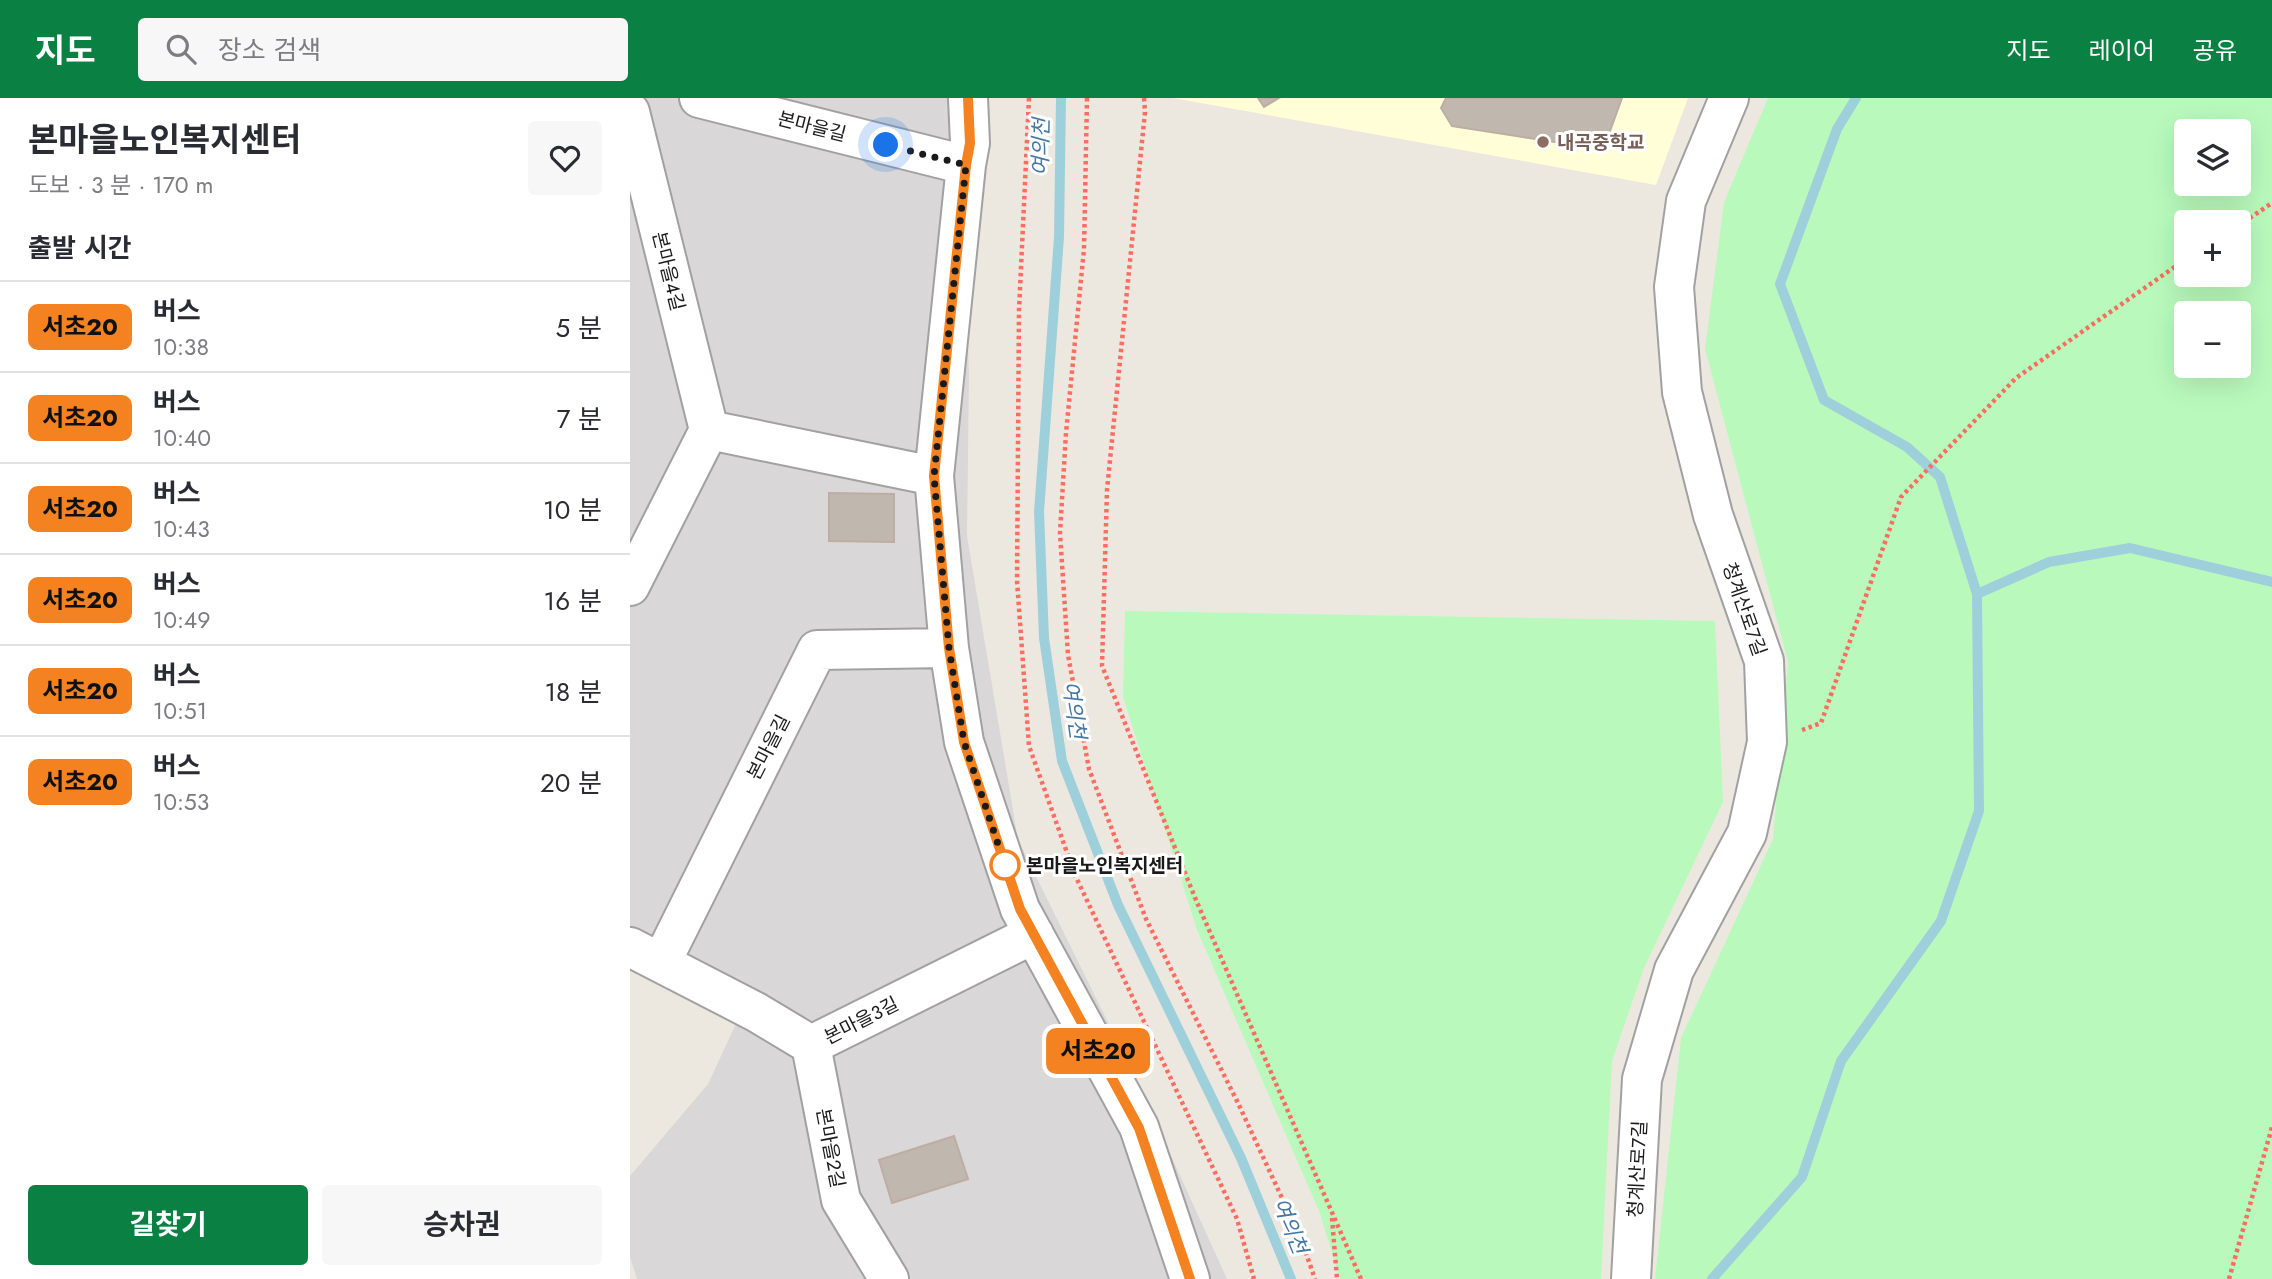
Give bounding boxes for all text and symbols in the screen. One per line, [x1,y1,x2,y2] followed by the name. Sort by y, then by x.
[138,18,628,81] search box
[35,27,96,74] text: 지도
[162,30,200,68] icon: search
[218,31,321,69] text: 장소 검색
[2006,33,2051,68] text: 지도
[2089,33,2155,68] text: 레이어
[2193,33,2237,68] text: 공유
[775,105,849,148] street label: 본마을길
[1025,115,1057,176] water label: 여의천
[28,116,301,163] text: 본마을노인복지센터
[2174,119,2251,378] map controls
[2174,119,2251,196] button: layers
[528,121,602,195] button: heart
[868,127,903,162] your location
[1557,129,1644,156] place label: 내곡중학교
[1535,134,1551,150] marker: 내곡중학교
[28,168,213,202] text: 도보 · 3 분 · 170 m
[2174,210,2251,287] button: +
[28,229,131,267] text: 출발 시간
[646,229,691,314] street label: 본마을4길
[153,292,201,330] text: 버스
[2174,301,2251,378] button: −
[42,309,118,344] text: 서초20
[556,309,602,347] text: 5 분
[153,330,209,364] text: 10:38
[153,383,201,421] text: 버스
[42,400,118,435] text: 서초20
[557,400,602,438] text: 7 분
[153,421,211,455] text: 10:40
[153,474,201,512] text: 버스
[42,491,118,526] text: 서초20
[543,491,602,529] text: 10 분
[153,512,210,546] text: 10:43
[1716,559,1773,660] street label: 청계산로7길
[153,565,201,603] text: 버스
[42,582,118,617] text: 서초20
[544,582,602,620] text: 16 분
[153,603,211,637] text: 10:49
[153,656,201,694] text: 버스
[42,673,118,708] text: 서초20
[544,673,602,711] text: 18 분
[1055,679,1093,743] water label: 여의천
[153,694,207,728] text: 10:51
[741,710,796,785] street label: 본마을길
[153,747,201,785] text: 버스
[42,764,118,799] text: 서초20
[540,764,602,802] text: 20 분
[153,785,209,819] text: 10:53
[990,850,1020,880] marker: 본마을노인복지센터
[1026,852,1183,879] place label: 본마을노인복지센터
[819,990,903,1051] street label: 본마을3길
[1049,1028,1147,1074] line badge: 서초20
[1060,1033,1136,1068] text: 서초20
[810,1106,851,1190] street label: 본마을2길
[1621,1120,1654,1218] street label: 청계산로7길
[28,1185,308,1265] button: 길찾기
[322,1185,602,1265] button: 승차권
[1265,1194,1316,1261] water label: 여의천

